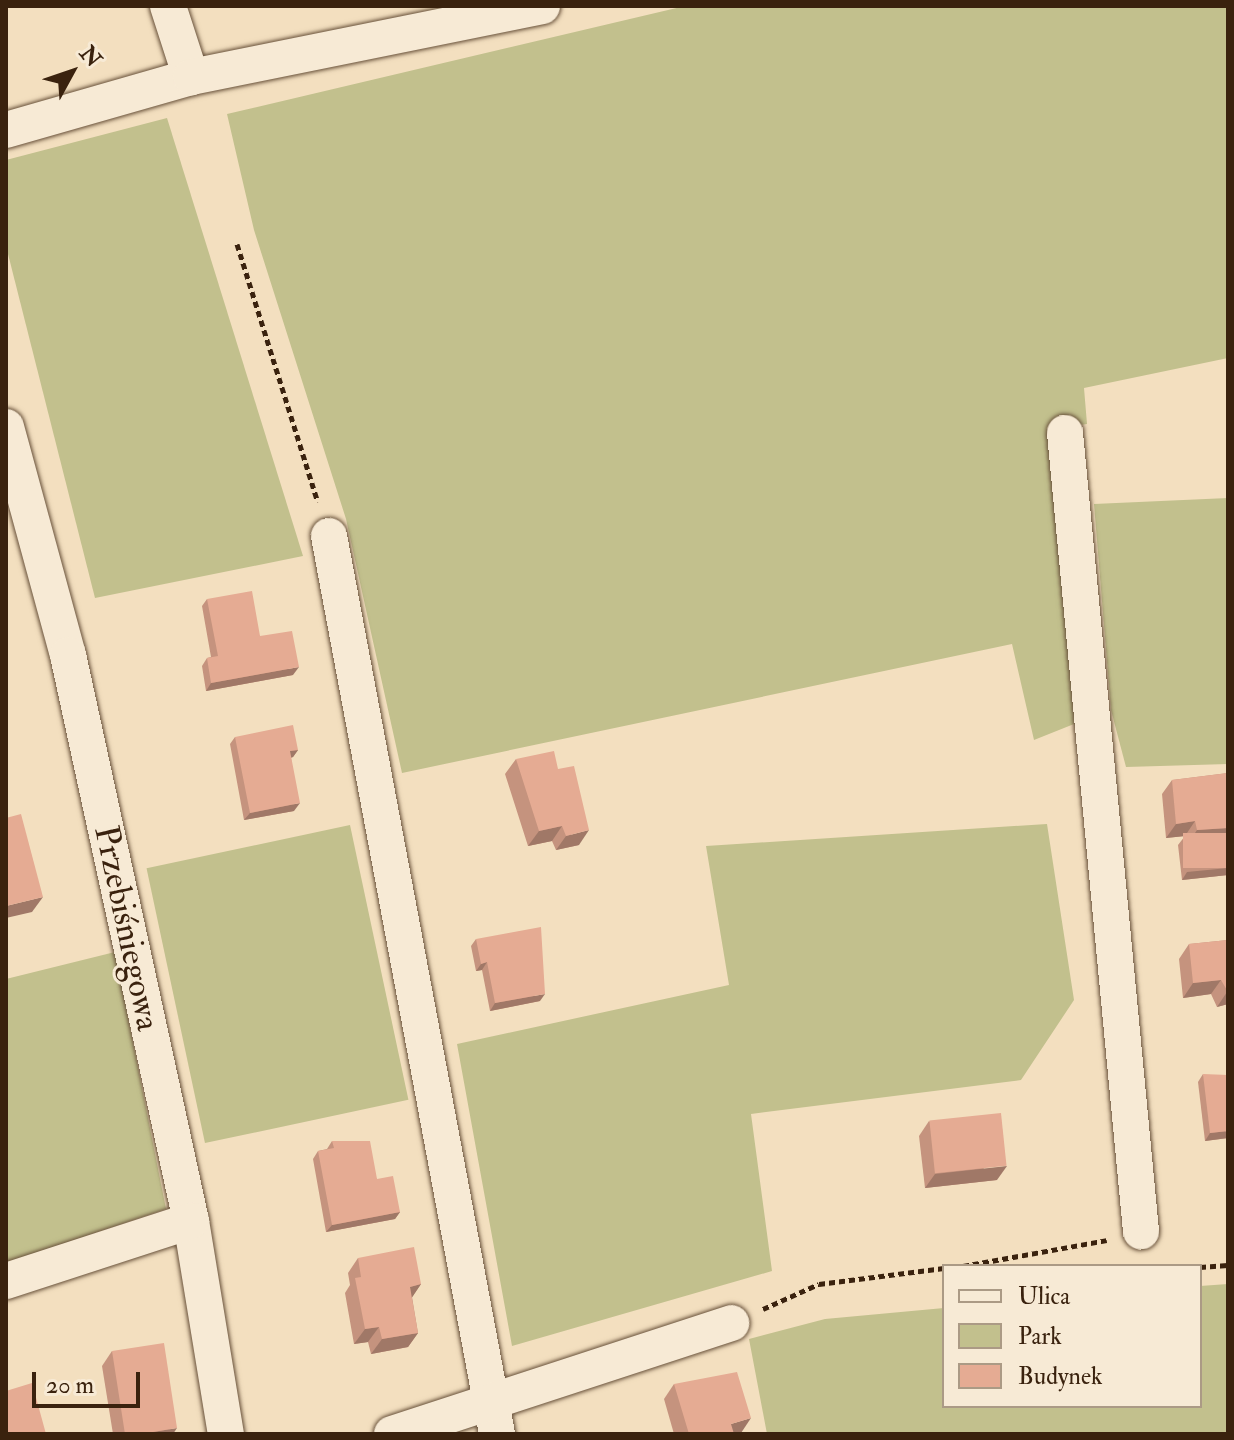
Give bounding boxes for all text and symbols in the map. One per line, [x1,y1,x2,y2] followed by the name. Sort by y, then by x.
[32,32,112,112] north arrow
[73,40,107,73] text: N
[85,822,169,1034] street label: Przebiśniegowa
[942,1264,1202,1408] legend
[1018,1281,1070,1312] text: Ulica
[1018,1321,1062,1352] text: Park
[36,1356,144,1406] scale bar
[1018,1361,1102,1392] text: Budynek
[46,1370,94,1401] text: 20 m

